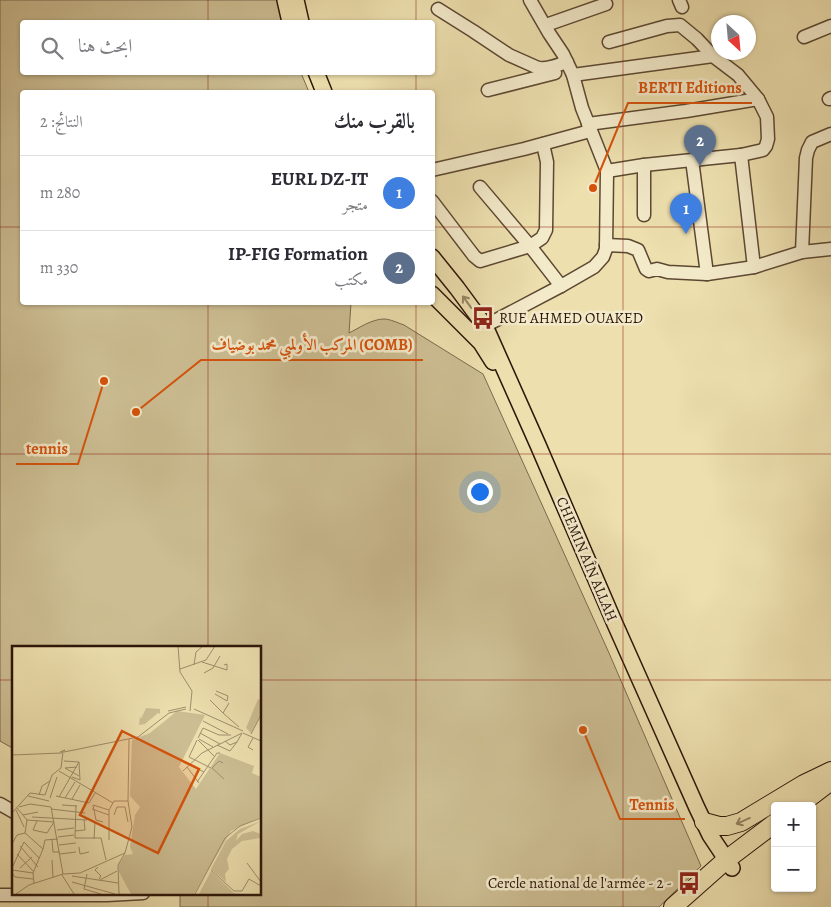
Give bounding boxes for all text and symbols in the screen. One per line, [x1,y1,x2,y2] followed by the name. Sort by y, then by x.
[711,15,756,60] north arrow
[20,20,435,75] search box
[78,33,132,59] text: ابحث هنا
[38,34,66,62] icon: search
[628,72,752,103] callout: BERTI Editions
[638,77,742,99] text: BERTI Editions
[334,107,415,135] text: بالقرب منك
[40,111,83,133] text: النتائج: 2
[684,125,716,166] pin: 2
[271,166,368,192] text: EURL DZ-IT
[40,182,80,204] text: 280 m
[396,182,402,204] text: 1
[670,193,702,234] pin: 1
[343,194,368,216] text: متجر
[228,241,368,267] text: IP-FIG Formation
[40,257,78,279] text: 330 m
[395,257,403,279] text: 2
[334,269,368,291] text: مكتب
[462,295,472,309] one-way arrow
[470,305,496,331] bus stop icon: RUE AHMED OUAKED
[499,308,643,328] place label: RUE AHMED OUAKED
[201,329,423,360] callout: المركب الأولمبي محمد بوضياف (COMB)
[211,333,413,360] text: المركب الأولمبي محمد بوضياف (COMB)
[16,433,78,464] callout: tennis
[26,438,68,460] text: tennis
[467,479,493,505] your location
[552,494,622,624] street label: CHEMIN AÎN ALLAH
[12,646,261,894] inset map
[620,788,685,819] callout: Tennis
[630,794,674,816] text: Tennis
[771,802,816,892] map controls
[771,802,816,847] button: +
[736,816,751,826] one-way arrow
[771,847,816,892] button: −
[676,870,702,896] bus stop icon: Cercle national de l'armée - 2 -
[488,873,672,893] place label: Cercle national de l'armée - 2 -

